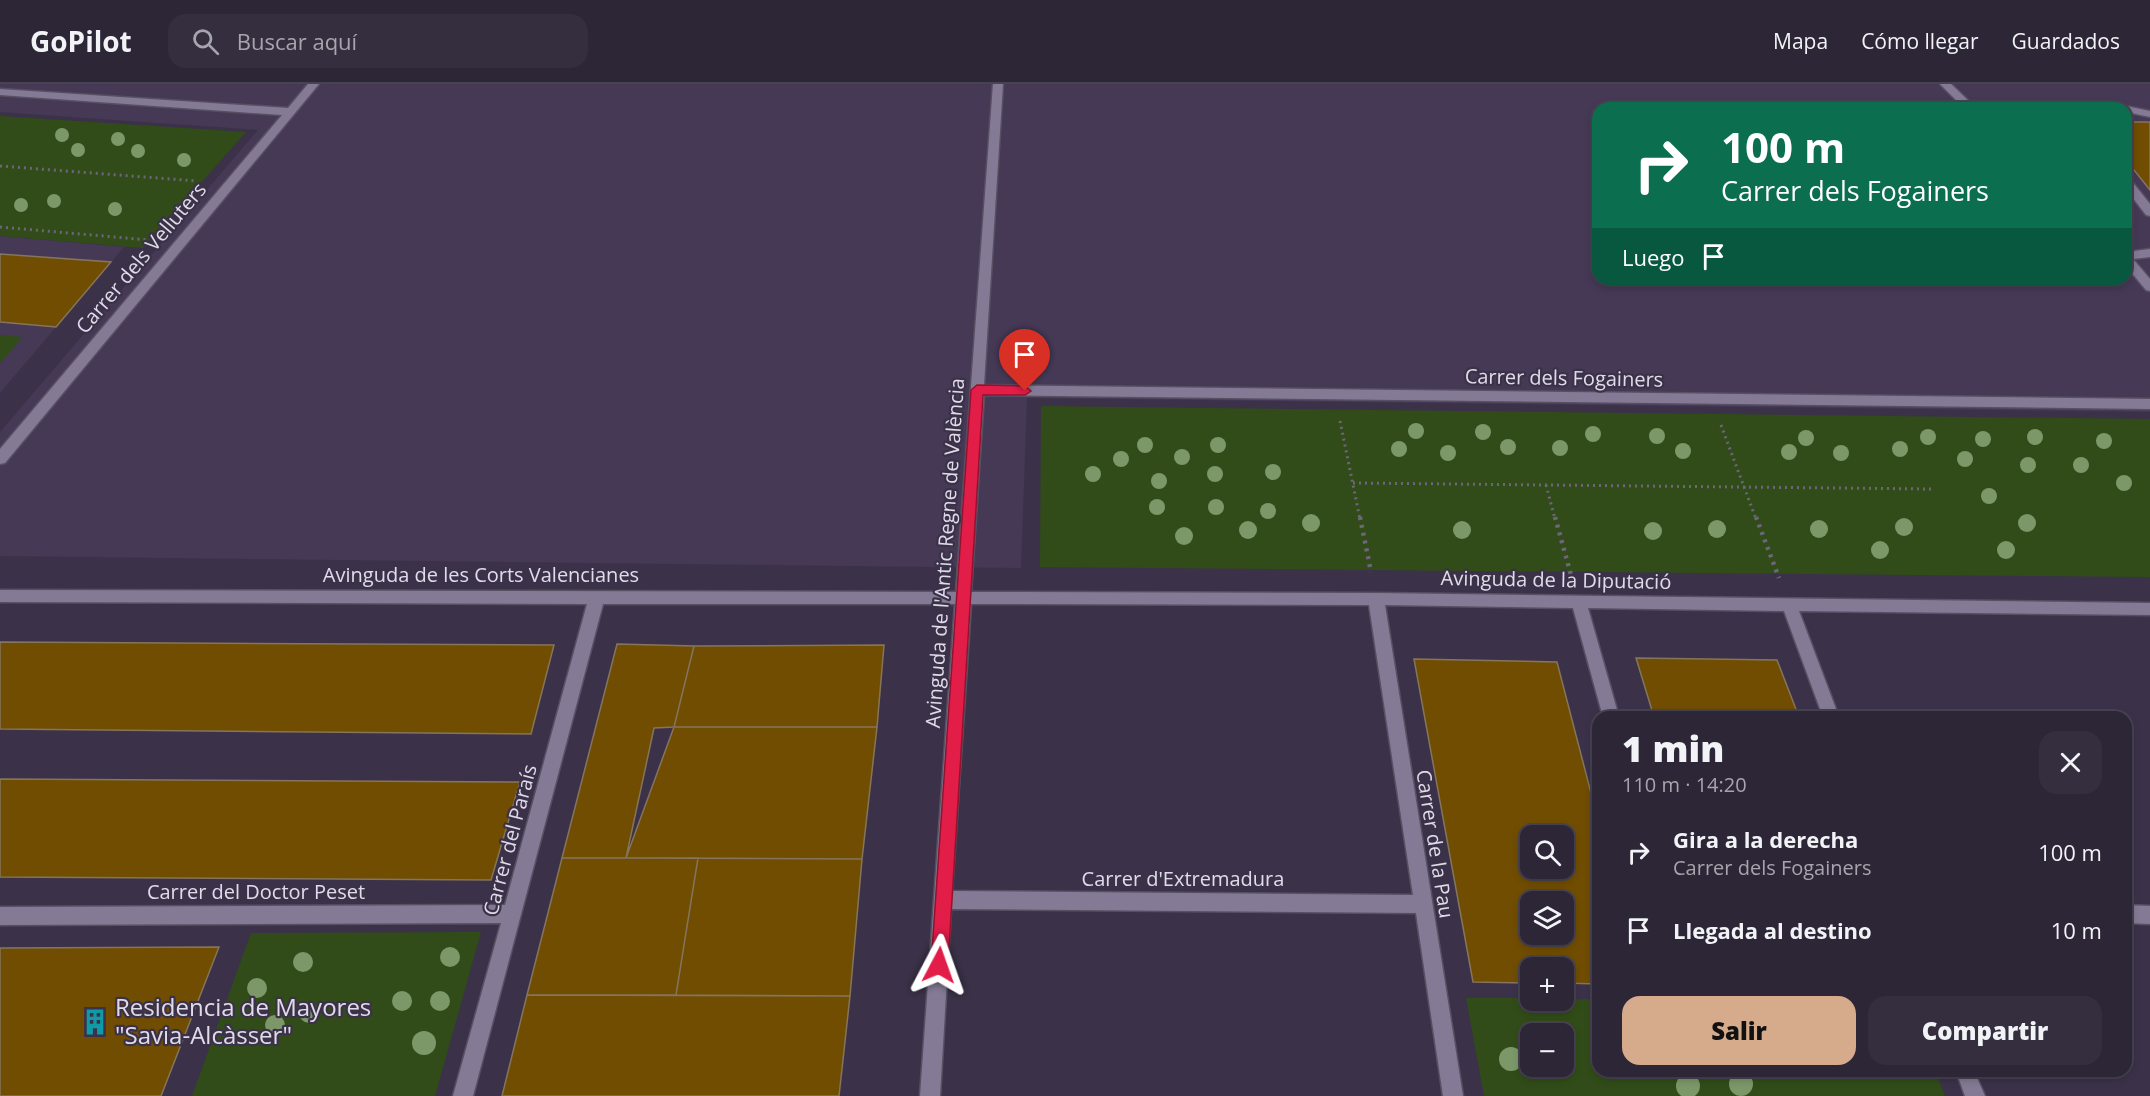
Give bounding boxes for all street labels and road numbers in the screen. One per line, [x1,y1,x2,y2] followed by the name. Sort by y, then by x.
[69,176,212,339] street label: Carrer dels Velluters
[1465,362,1663,393] street label: Carrer dels Fogainers
[919,377,970,729] street label: Avinguda de l'Antic Regne de València
[323,561,639,588] street label: Avinguda de les Corts Valencianes
[1440,564,1672,595] street label: Avinguda de la Diputació
[476,761,543,918] street label: Carrer del Paraís
[1410,768,1461,920] street label: Carrer de la Pau
[1082,865,1284,892] street label: Carrer d'Extremadura
[147,878,365,905] street label: Carrer del Doctor Peset

